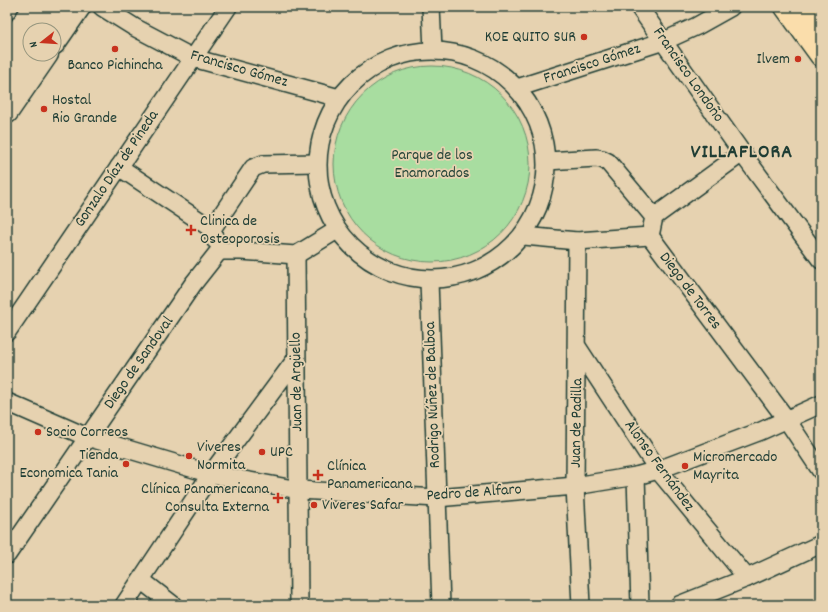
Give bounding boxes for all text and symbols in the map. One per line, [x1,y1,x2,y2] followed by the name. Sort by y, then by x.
[22,22,62,62] north arrow
[647,23,729,127] street label: Francisco Londoño
[485,26,576,49] place label: KOE QUITO SUR
[579,32,589,42] marker: KOE QUITO SUR
[541,38,643,90] street label: Francisco Gómez
[26,39,43,49] text: N
[110,44,120,54] marker: Banco Pichincha
[187,44,291,94] street label: Francisco Gómez
[757,48,790,71] place label: Ilvem
[67,54,163,77] place label: Banco Pichincha
[793,54,803,64] marker: Ilvem
[52,89,117,130] place label: Hostal Rio Grande
[39,104,49,114] marker: Hostal Rio Grande
[69,105,165,232] street label: Gonzalo Díaz de Pineda
[691,139,793,167] district label: VILLAFLORA
[391,144,473,185] park label: Parque de los Enamorados
[200,210,280,251] place label: Clinica de Osteoporosis
[185,224,197,236] marker: Clinica de Osteoporosis
[653,247,727,335] street label: Diego de Torres
[98,312,180,414] street label: Diego de Sandoval
[419,321,447,469] street label: Rodrigo Núñez de Balboa
[285,332,309,432] street label: Juan de Argüello
[565,377,589,468] street label: Juan de Padilla
[618,416,700,516] street label: Alonso Fernández
[46,421,128,444] place label: Socio Correos
[33,427,43,437] marker: Socio Correos
[197,436,246,477] place label: Viveres Normita
[270,441,293,464] place label: UPC
[19,444,118,485] place label: Tienda Economica Tania
[693,446,777,487] place label: Micromercado Mayrita
[257,447,267,457] marker: UPC
[184,451,194,461] marker: Viveres Normita
[327,455,413,496] place label: Clínica Panamericana
[121,459,131,469] marker: Tienda Economica Tania
[680,461,690,471] marker: Micromercado Mayrita
[312,469,324,481] marker: Clínica Panamericana
[141,478,269,519] place label: Clínica Panamericana Consulta Externa
[426,478,522,508] street label: Pedro de Alfaro
[272,492,284,504] marker: Clínica Panamericana Consulta Externa
[322,494,403,517] place label: Viveres Safar
[309,500,319,510] marker: Viveres Safar

